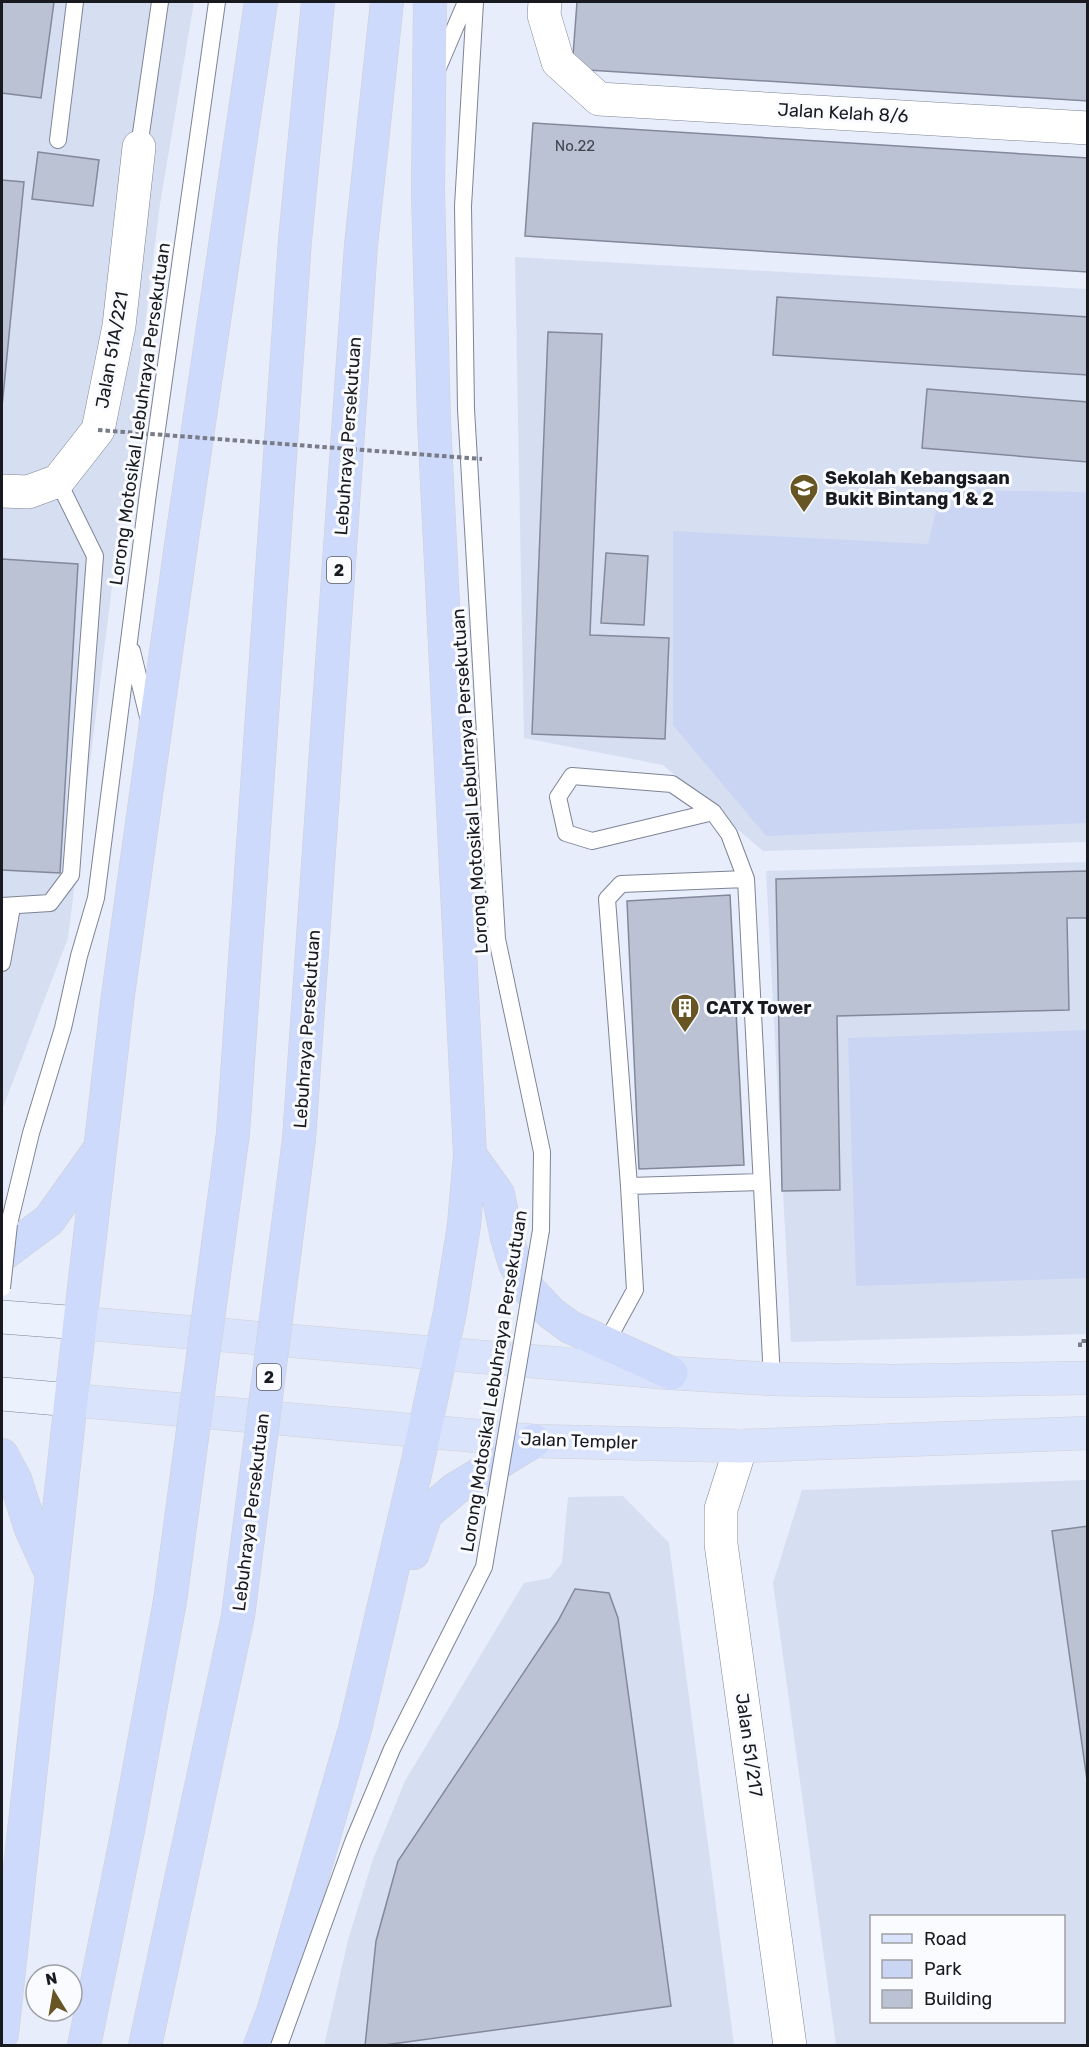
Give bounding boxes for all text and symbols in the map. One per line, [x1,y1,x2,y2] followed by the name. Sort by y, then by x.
[777,99,909,127] street label: Jalan Kelah 8/6
[555,137,595,155] house number: No.22
[105,241,175,587] street label: Lorong Motosikal Lebuhraya Persekutuan
[91,290,133,410] street label: Jalan 51A/221
[330,336,366,536] street label: Lebuhraya Persekutuan
[825,467,1010,510] place label: Sekolah Kebangsaan Bukit Bintang 1 & 2
[788,472,820,514] school or university icon: Sekolah Kebangsaan Bukit Bintang 1 & 2
[327,557,351,583] road number: 2
[447,608,493,954] street label: Lorong Motosikal Lebuhraya Persekutuan
[289,929,325,1129] street label: Lebuhraya Persekutuan
[669,992,701,1034] building icon: CATX Tower
[706,997,811,1019] place label: CATX Tower
[456,1208,532,1554] street label: Lorong Motosikal Lebuhraya Persekutuan
[257,1364,281,1390] road number: 2
[228,1412,274,1612] street label: Lebuhraya Persekutuan
[520,1428,638,1454] street label: Jalan Templer
[731,1692,767,1798] street label: Jalan 51/217
[870,1915,1065,2023] legend
[924,1928,967,1950] text: Road
[924,1958,962,1980] text: Park
[24,1963,84,2023] north arrow
[44,1968,59,1989] text: N
[924,1988,992,2010] text: Building

